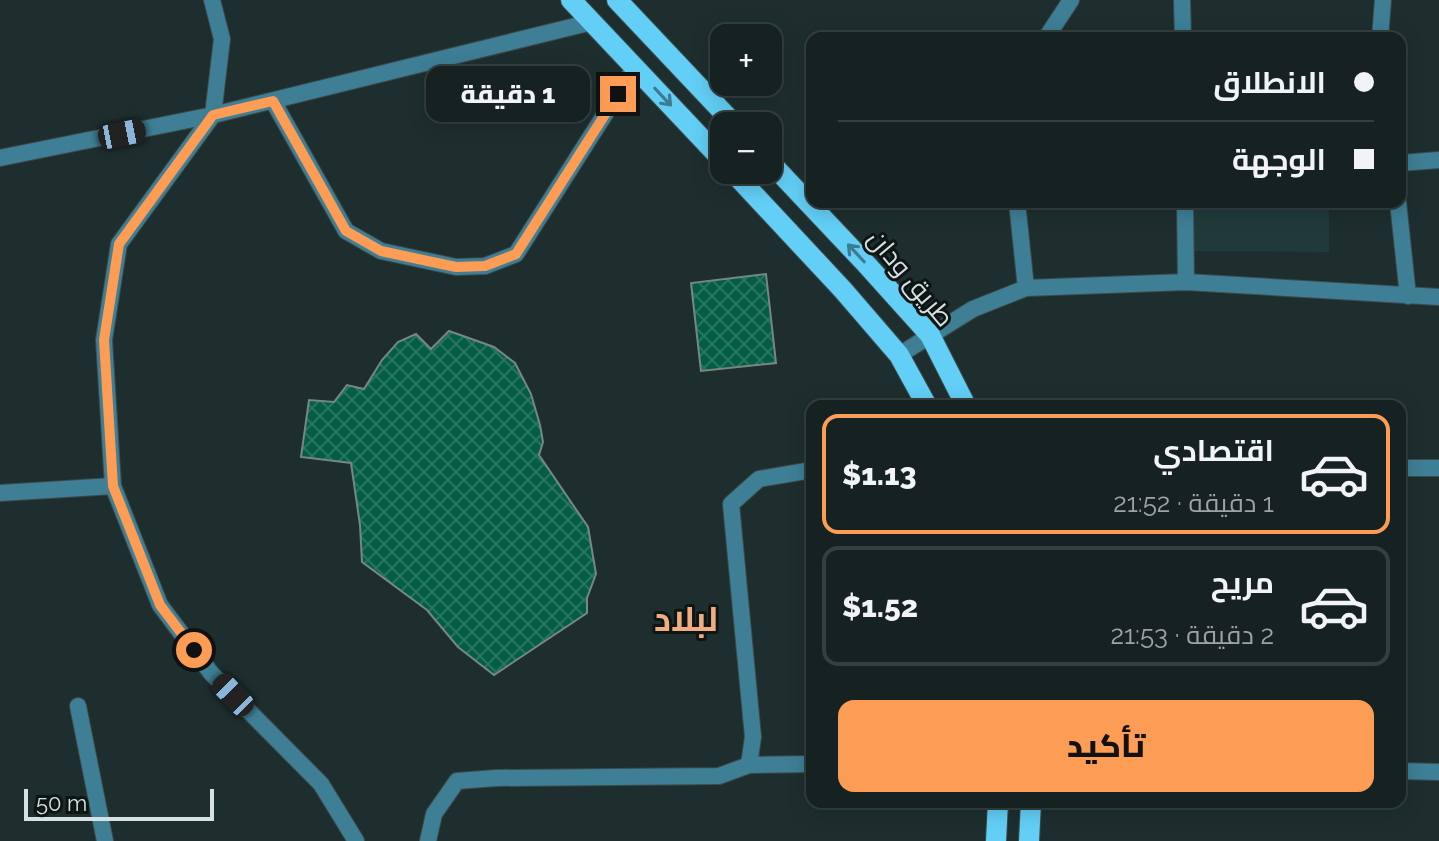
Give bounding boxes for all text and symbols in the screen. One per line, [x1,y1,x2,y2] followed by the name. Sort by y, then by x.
[710,24,782,184] map controls
[710,24,782,96] button: +
[1213,65,1326,100] text: الانطلاق
[426,66,590,122] callout: 1 دقيقة
[600,76,636,112] route end
[460,79,556,109] text: 1 دقيقة
[654,87,672,107] one-way arrow
[710,112,782,184] button: −
[96,118,148,150] car
[1232,142,1326,177] text: الوجهة
[861,224,960,333] street label: طريق ودان
[847,244,866,263] one-way arrow
[1153,433,1274,468] text: اقتصادي
[1298,438,1370,510] icon: car
[842,457,917,492] text: $1.13
[1113,488,1274,518] text: 1 دقيقة · 21:52
[1211,565,1274,600] text: مريح
[1298,570,1370,642] icon: car
[842,589,918,624] text: $1.52
[654,599,718,639] district label: لبلاد
[1110,620,1274,650] text: 2 دقيقة · 21:53
[176,632,212,668] route start
[208,669,258,721] car
[838,700,1374,792] button: تأكيد
[24,785,214,821] scale bar
[36,790,87,816] text: 50 m

